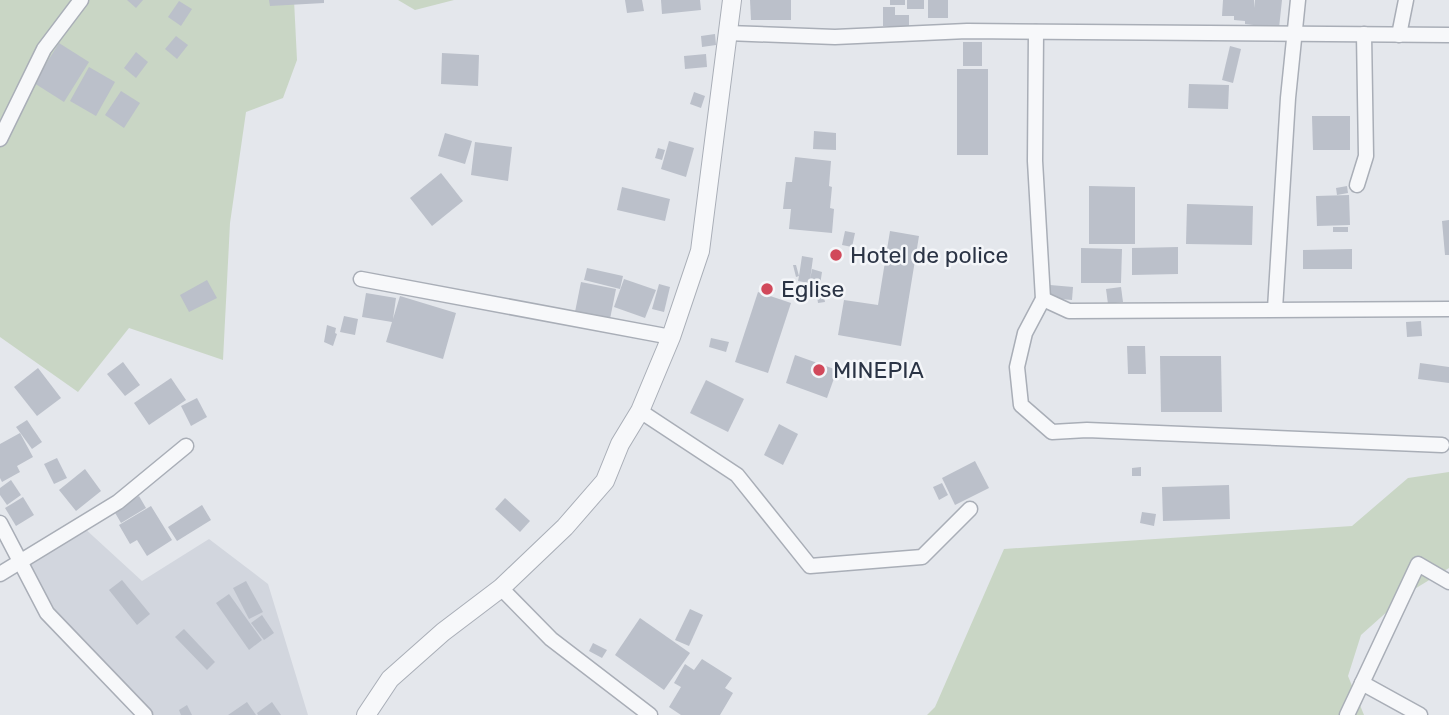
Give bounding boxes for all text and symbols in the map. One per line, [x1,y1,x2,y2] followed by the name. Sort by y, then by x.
[850,241,1008,269] place label: Hotel de police
[828,247,844,263] marker: Hotel de police
[781,275,844,303] place label: Eglise
[759,281,775,297] marker: Eglise
[833,356,924,384] place label: MINEPIA
[811,362,827,378] marker: MINEPIA

